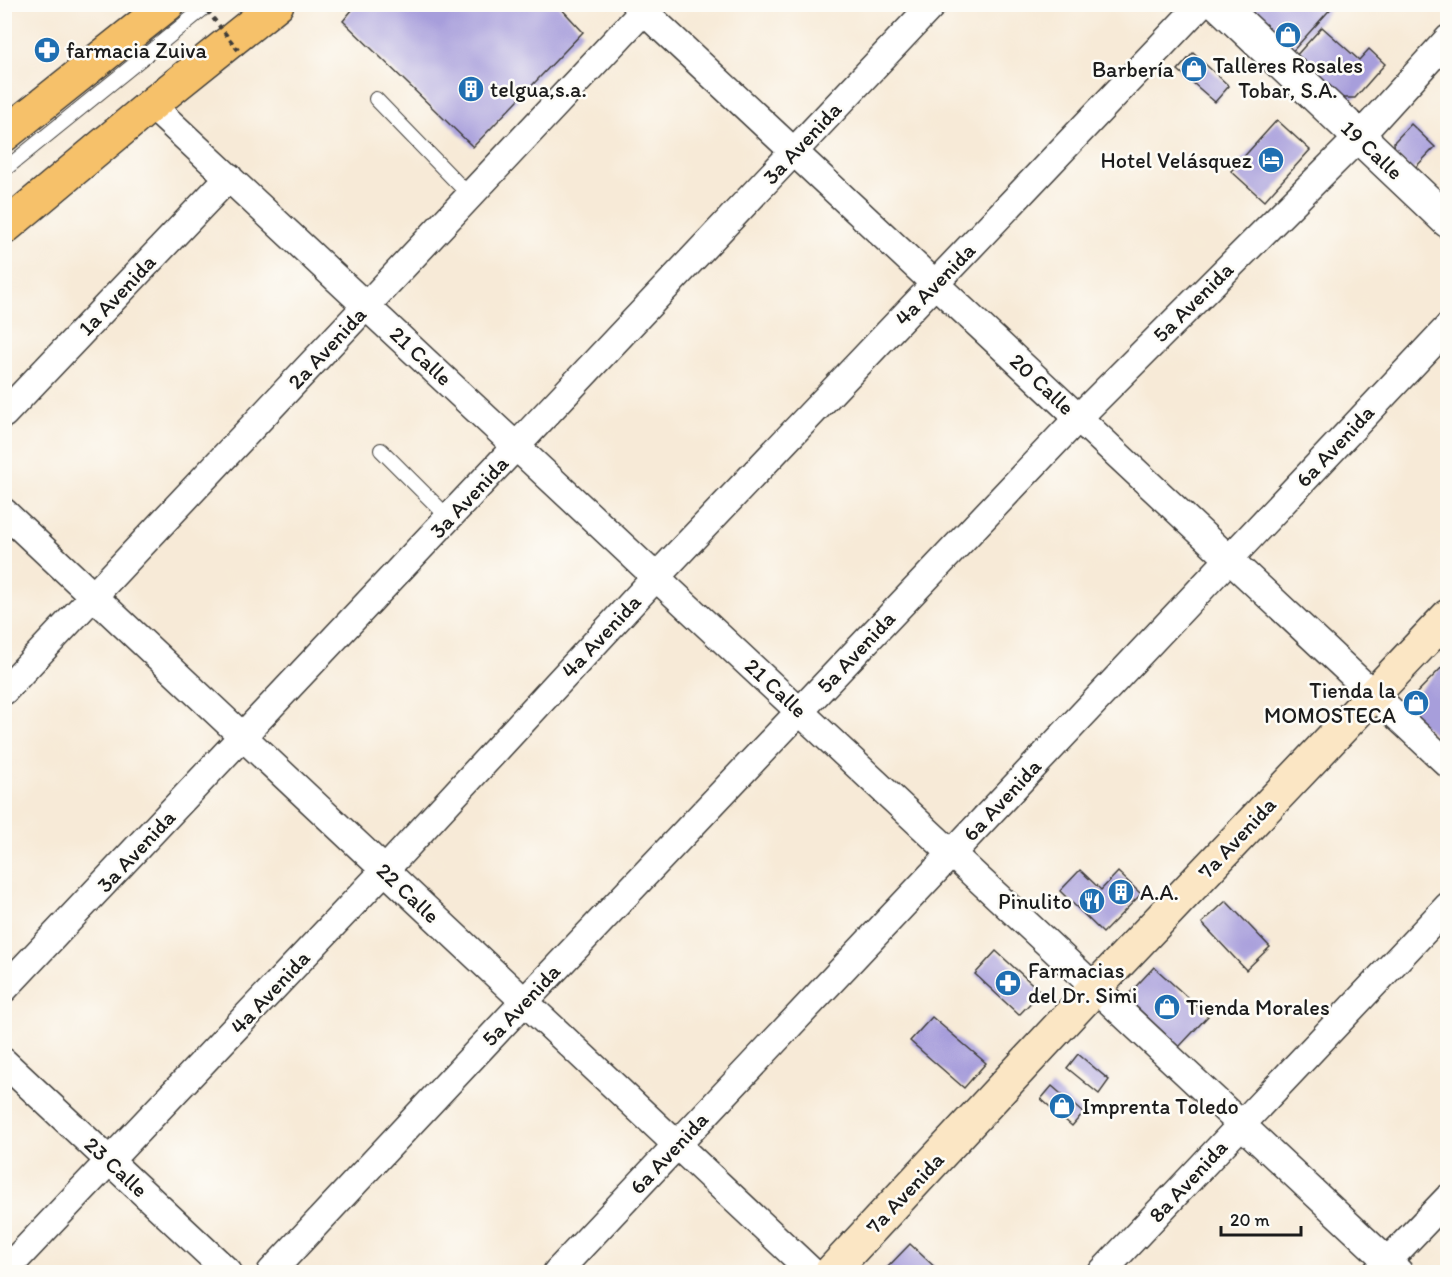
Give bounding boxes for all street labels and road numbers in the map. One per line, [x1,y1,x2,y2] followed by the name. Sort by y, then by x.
[757,96,848,190] street label: 3a Avenida
[1335,114,1409,186] street label: 19 Calle
[889,237,981,331] street label: 4a Avenida
[72,248,162,341] street label: 1a Avenida
[1147,256,1239,348] street label: 5a Avenida
[282,301,372,395] street label: 2a Avenida
[384,320,458,392] street label: 21 Calle
[1004,347,1080,421] street label: 20 Calle
[1290,399,1380,493] street label: 6a Avenida
[424,450,515,544] street label: 3a Avenida
[555,588,647,684] street label: 4a Avenida
[811,605,901,699] street label: 5a Avenida
[739,652,813,724] street label: 21 Calle
[957,753,1047,847] street label: 6a Avenida
[1192,791,1282,885] street label: 7a Avenida
[91,804,182,898] street label: 3a Avenida
[371,857,445,929] street label: 22 Calle
[224,944,316,1040] street label: 4a Avenida
[476,958,566,1052] street label: 5a Avenida
[624,1106,714,1200] street label: 6a Avenida
[79,1131,153,1203] street label: 23 Calle
[1143,1134,1234,1228] street label: 8a Avenida
[860,1146,950,1240] street label: 7a Avenida

